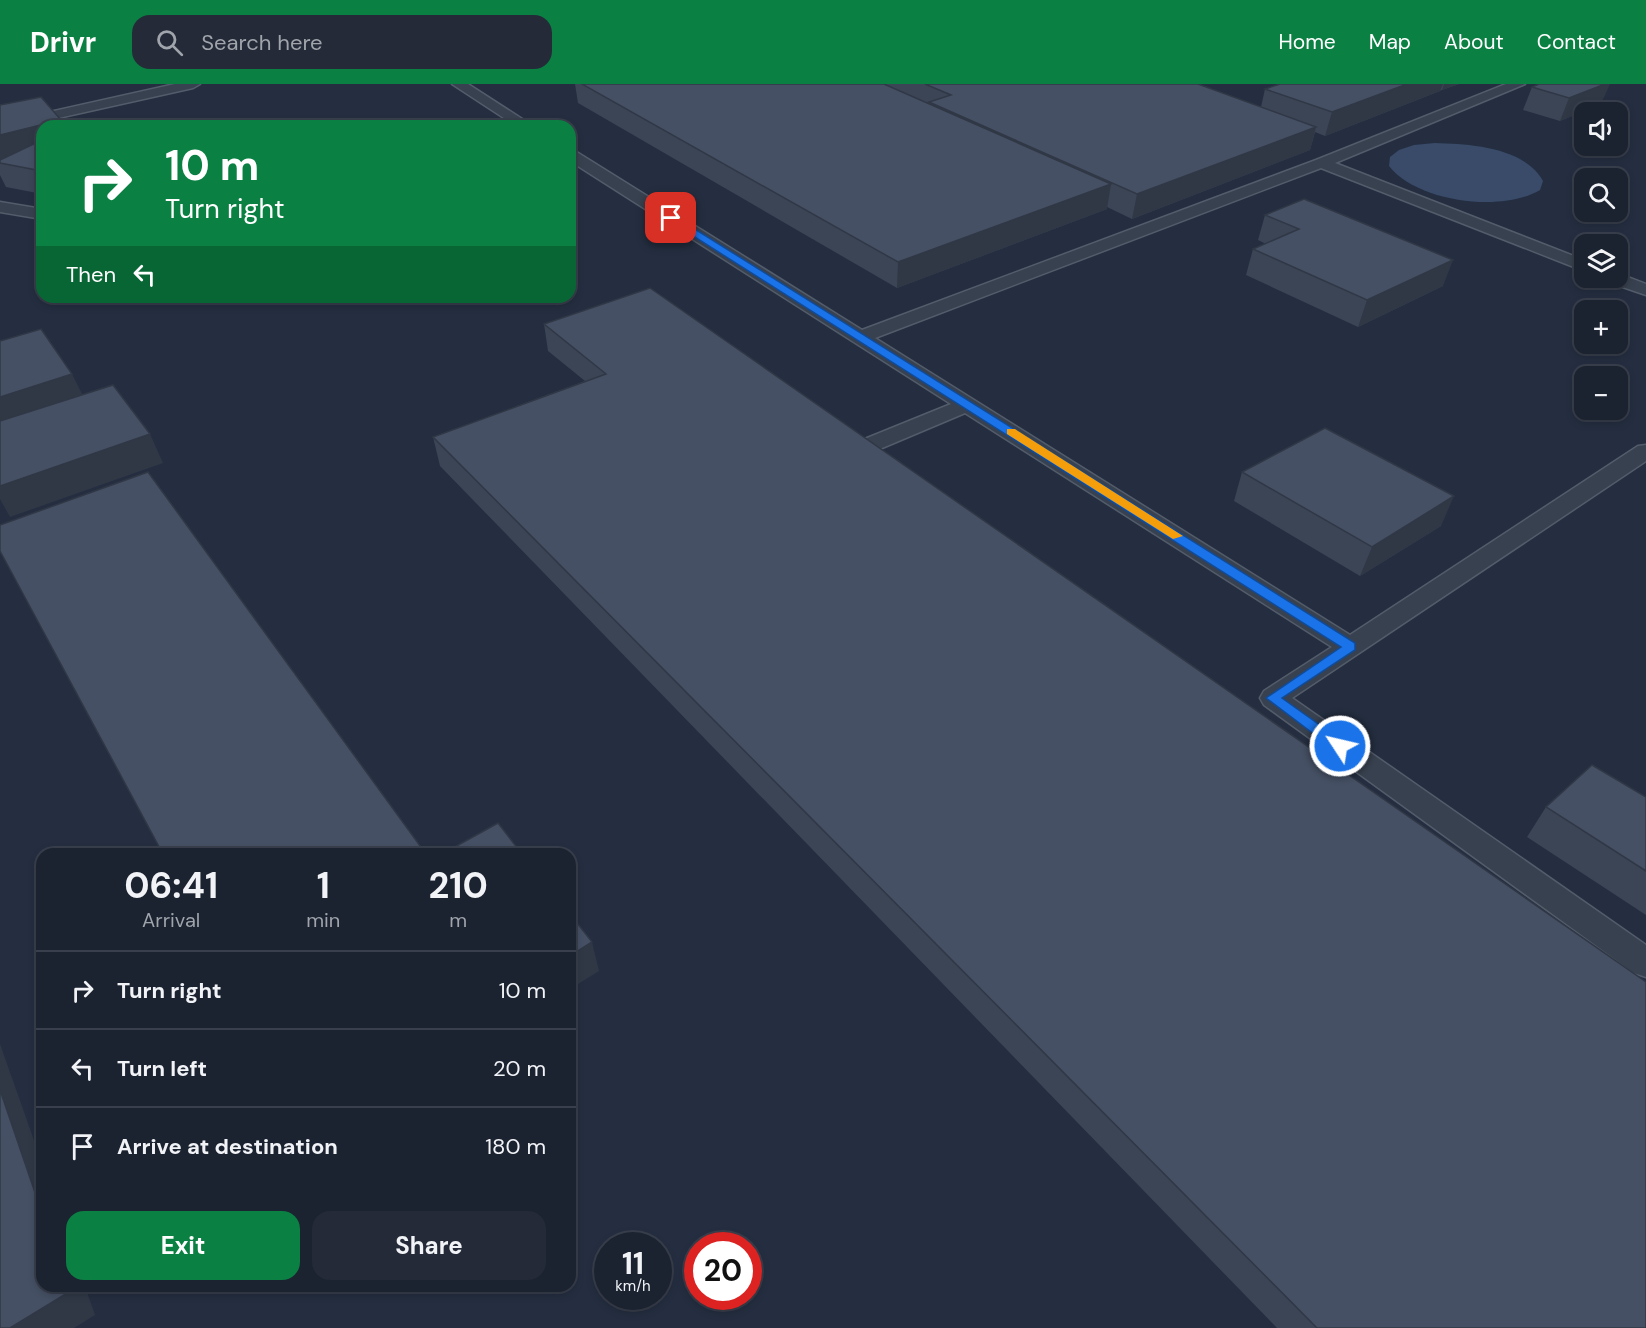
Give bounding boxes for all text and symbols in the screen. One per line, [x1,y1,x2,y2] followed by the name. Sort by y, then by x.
[132,15,552,69] search box
[30,24,96,61] text: Drivr
[153,26,186,59] icon: search
[201,28,323,57] text: Search here
[1278,28,1336,56] text: Home
[1369,28,1411,56] text: Map
[1444,28,1504,56] text: About
[1537,28,1616,56] text: Contact
[1574,102,1628,420] map controls
[1574,102,1628,156] button: sound
[165,138,259,193] text: 10 m
[66,144,144,222] icon: right
[1574,168,1628,222] button: search
[165,191,285,226] text: Turn right
[645,192,696,243] pin
[654,201,687,234] icon: arrive
[1574,234,1628,288] button: layers
[128,258,161,291] icon: left
[66,260,116,289] text: Then
[1574,300,1628,354] button: +
[1574,366,1628,420] button: −
[1308,714,1372,778] position arrow
[124,862,218,909] text: 06:41
[317,862,330,909] text: 1
[429,862,488,909] text: 210
[142,907,200,933] text: Arrival
[306,907,340,933] text: min
[449,907,467,933] text: m
[66,974,99,1007] icon: right
[117,976,222,1005] text: Turn right
[499,976,546,1005] text: 10 m
[66,1052,99,1085] icon: left
[117,1054,207,1083] text: Turn left
[493,1054,546,1083] text: 20 m
[66,1130,99,1163] icon: arrive
[117,1132,338,1161] text: Arrive at destination
[485,1132,546,1161] text: 180 m
[66,1211,300,1280] button: Exit
[312,1211,546,1280] button: Share
[684,1232,762,1310] speed limit sign: 20
[622,1244,644,1283] text: 11
[615,1276,651,1296] text: km/h

